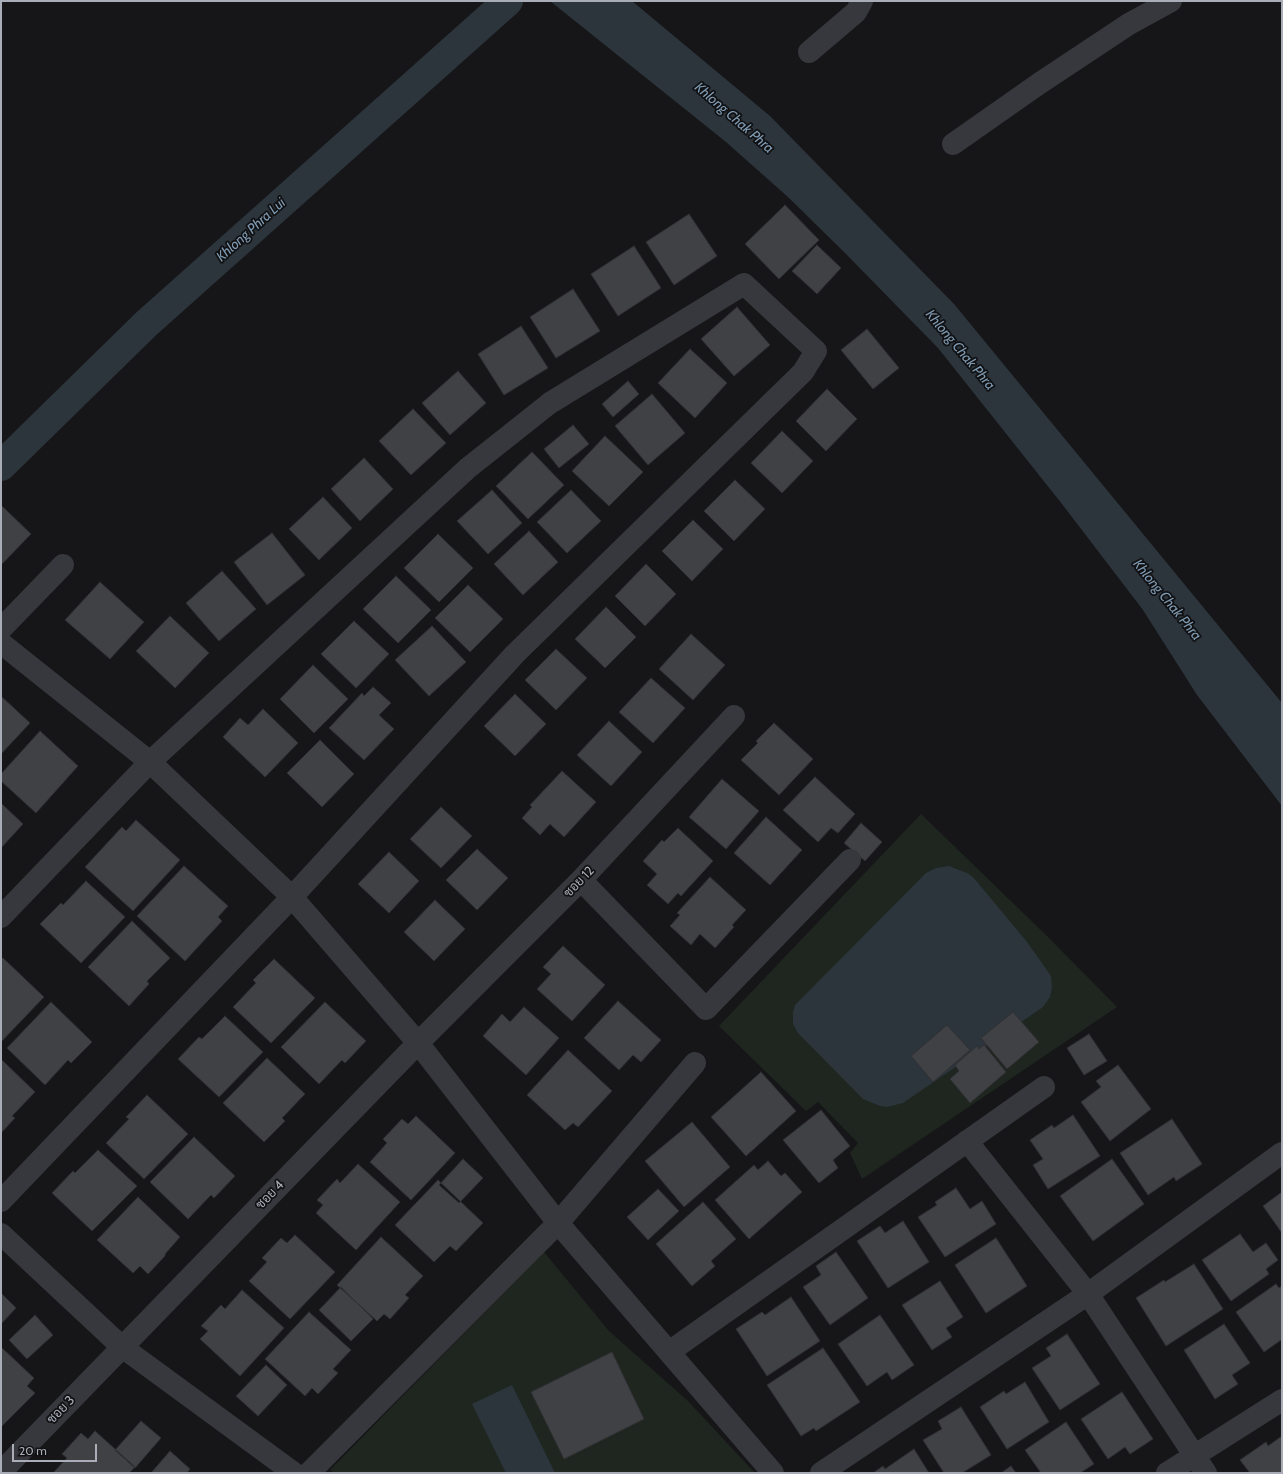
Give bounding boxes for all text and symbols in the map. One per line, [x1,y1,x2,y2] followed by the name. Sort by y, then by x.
[691,79,777,157] water label: Khlong Chak Phra
[213,195,289,265] water label: Khlong Phra Lui
[922,307,998,393] water label: Khlong Chak Phra
[1129,556,1205,644] water label: Khlong Chak Phra
[561,863,597,901] street label: ซอย 12
[253,1178,287,1212] street label: ซอย 4
[44,1393,78,1427] street label: ซอย 3
[14,1436,99,1462] scale bar
[19,1443,47,1458] text: 20 m

